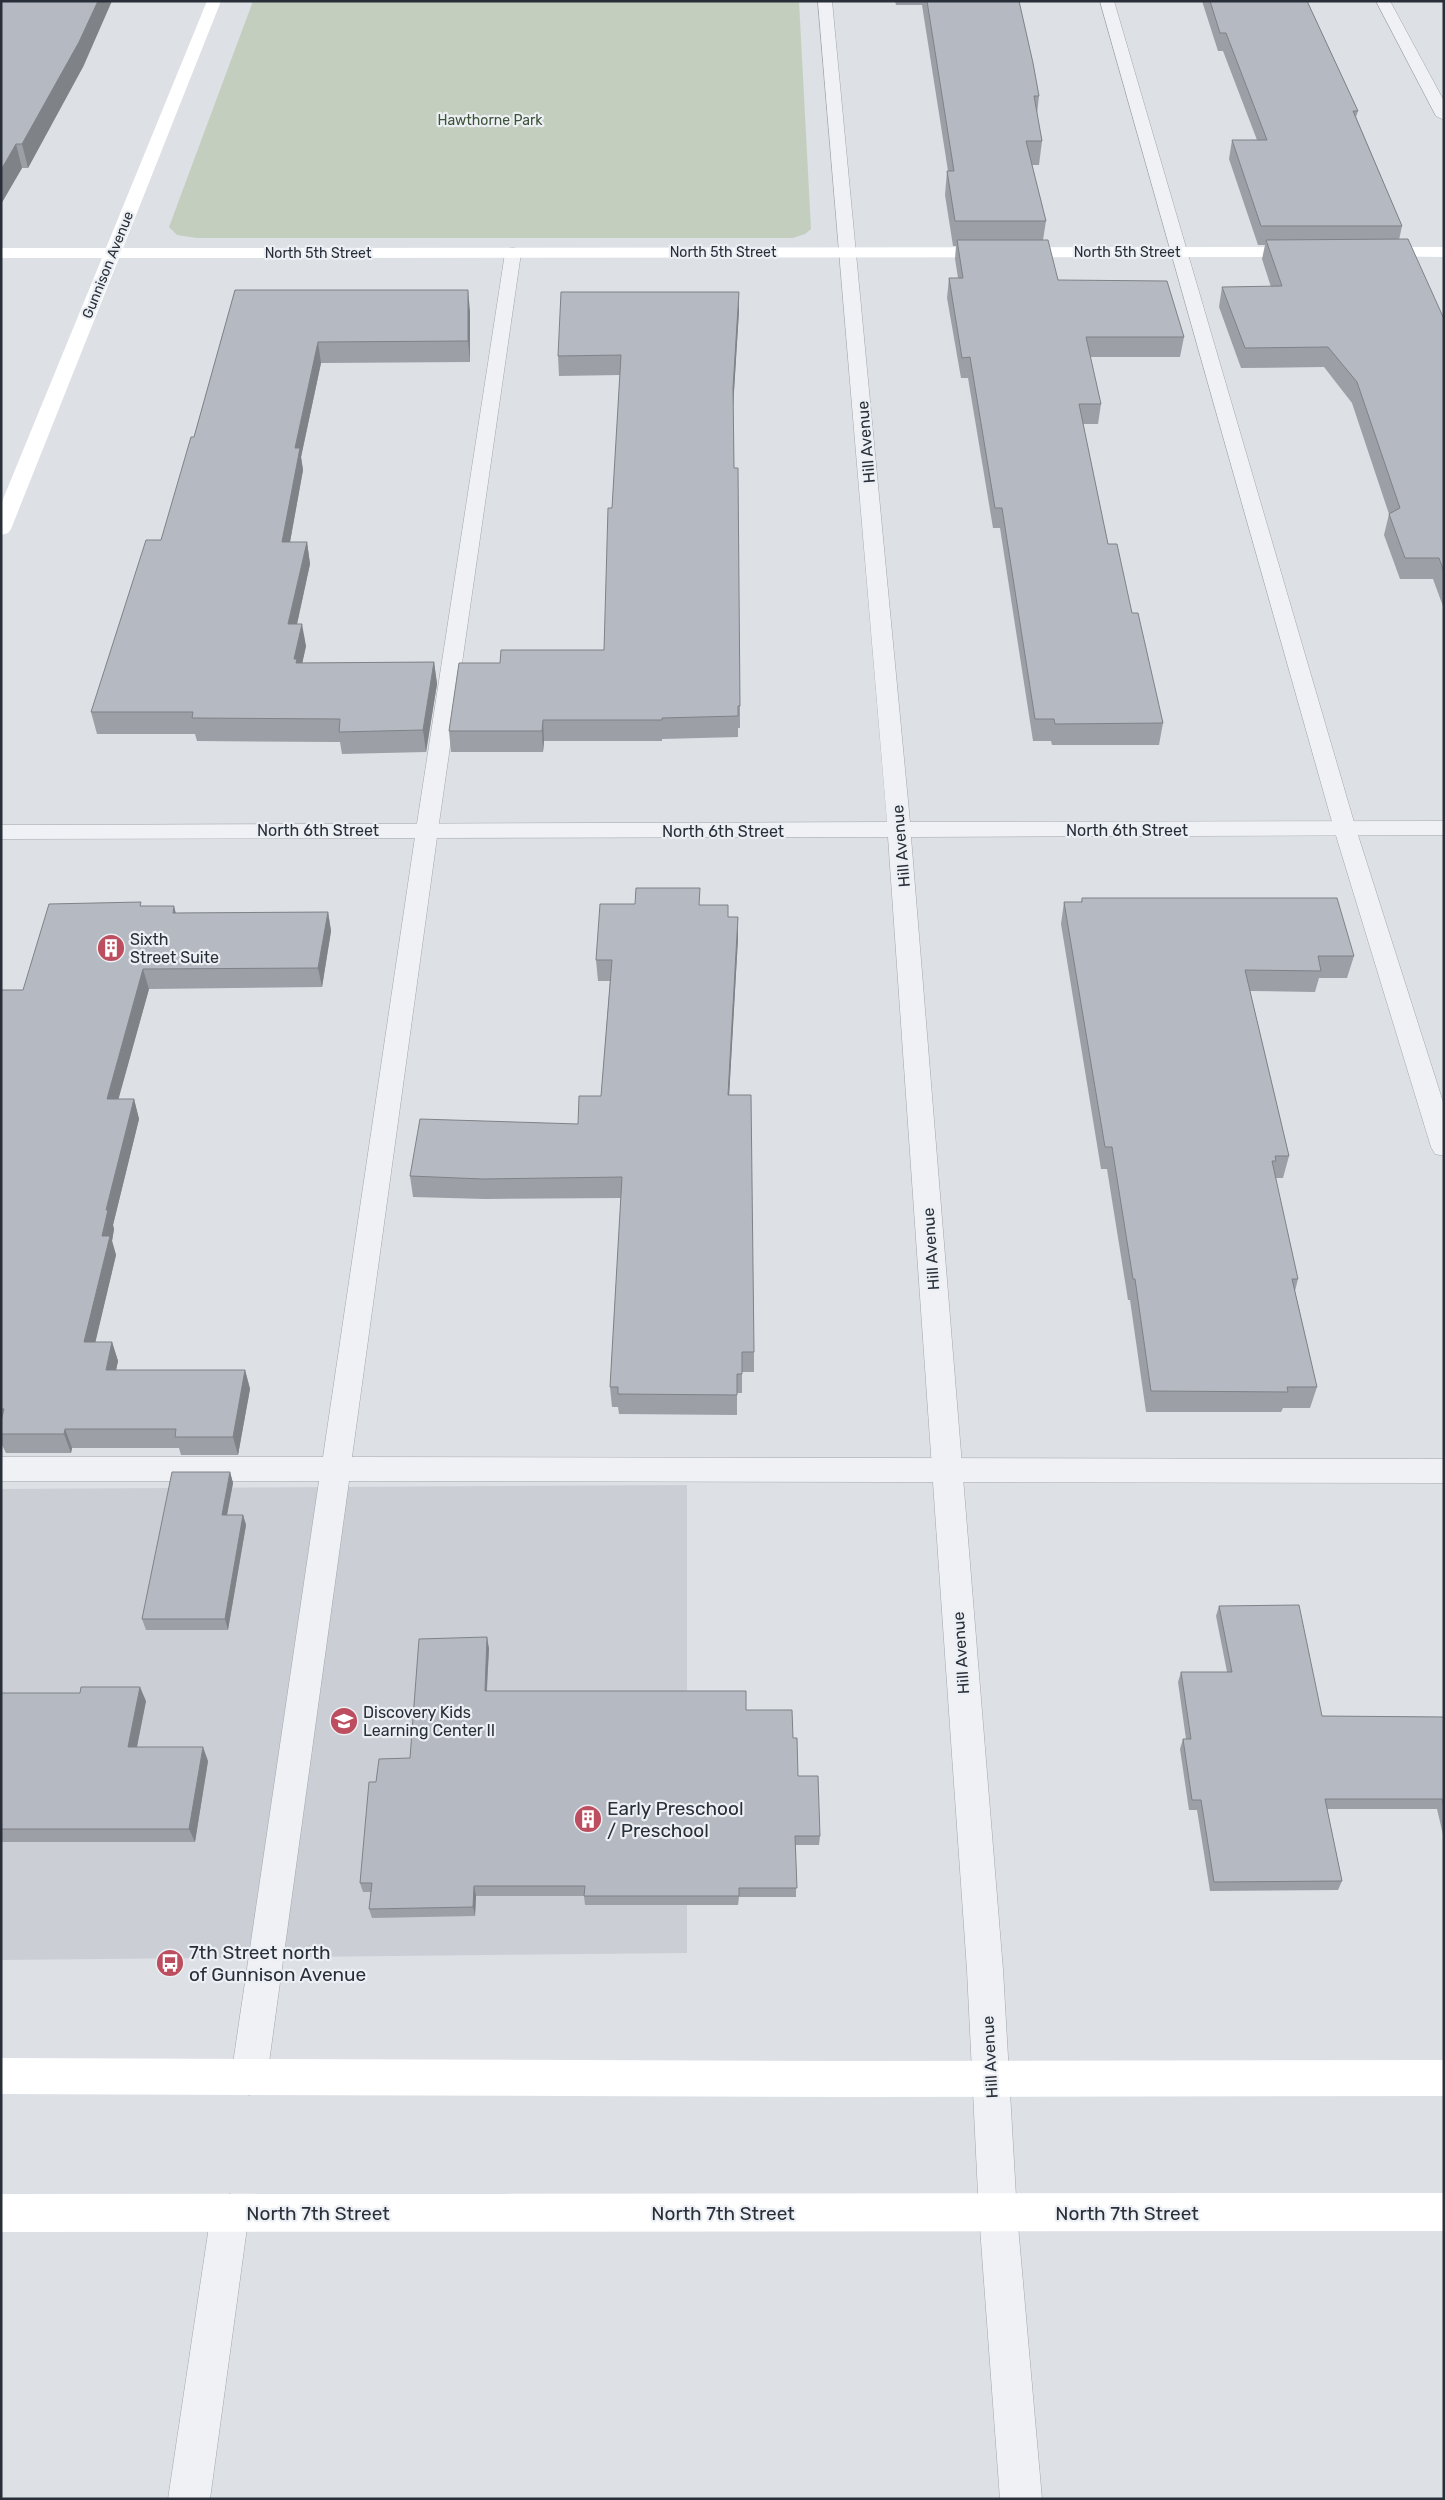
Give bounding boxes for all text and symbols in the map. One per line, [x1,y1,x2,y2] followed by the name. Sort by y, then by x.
[437,112,543,129] park label: Hawthorne Park
[79,209,137,321] street label: Gunnison Avenue
[670,244,777,261] street label: North 5th Street
[1074,244,1181,261] street label: North 5th Street
[265,245,372,262] street label: North 5th Street
[853,400,879,484] street label: Hill Avenue
[888,804,914,888] street label: Hill Avenue
[257,821,379,840] street label: North 6th Street
[1066,821,1188,840] street label: North 6th Street
[662,822,784,841] street label: North 6th Street
[130,930,219,967] place label: Sixth Street Suite
[96,933,126,963] building icon: Sixth Street Suite
[919,1207,943,1291] street label: Hill Avenue
[949,1611,973,1695] street label: Hill Avenue
[363,1703,495,1740] place label: Discovery Kids Learning Center II
[329,1706,359,1736] school or university icon: Discovery Kids Learning Center II
[607,1797,744,1842] place label: Early Preschool / Preschool
[573,1804,603,1834] building icon: Early Preschool / Preschool
[189,1941,366,1986] place label: 7th Street north of Gunnison Avenue
[155,1948,185,1978] bus stop icon: 7th Street north of Gunnison Avenue
[978,2015,1002,2099] street label: Hill Avenue
[246,2202,390,2225] street label: North 7th Street
[651,2202,795,2225] street label: North 7th Street
[1055,2202,1199,2225] street label: North 7th Street

